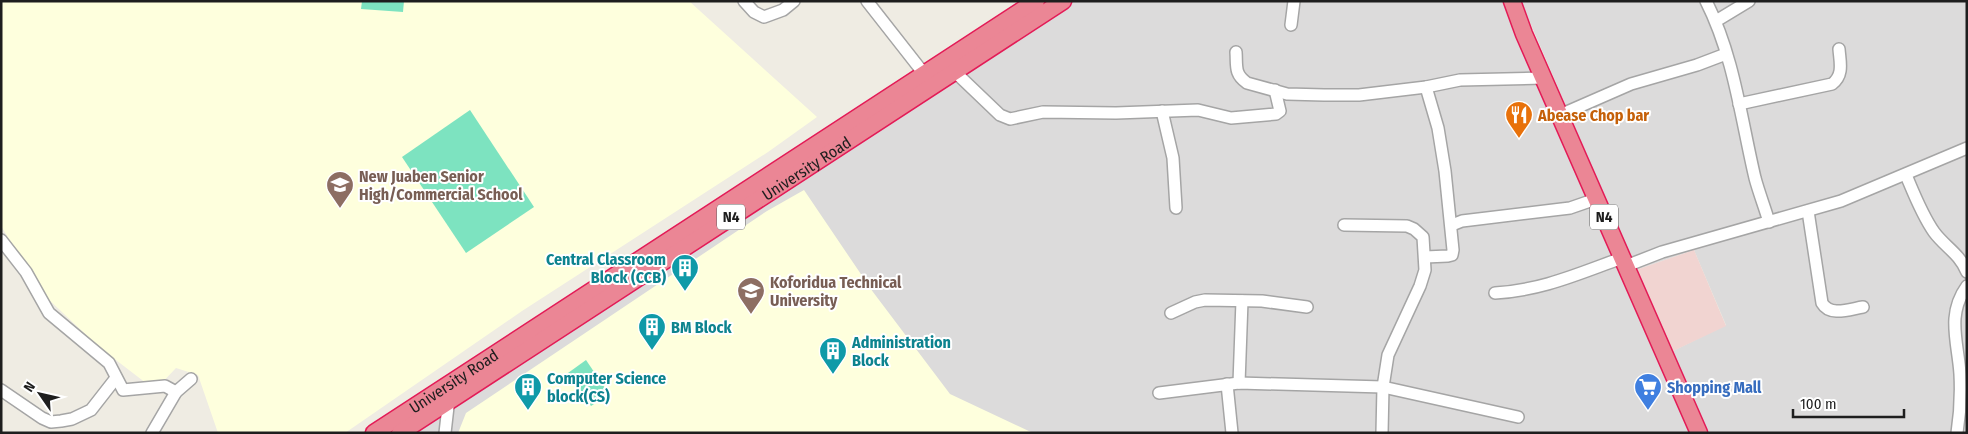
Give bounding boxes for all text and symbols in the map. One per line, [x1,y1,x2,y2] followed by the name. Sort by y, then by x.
[1504,100,1534,139] restaurant icon: Abease Chop bar
[1537,106,1649,125] place label: Abease Chop bar
[758,132,854,204] street label: University Road
[359,167,523,204] place label: New Juaben Senior High/Commercial School
[325,170,355,209] school or university icon: New Juaben Senior High/Commercial School
[717,204,745,230] road number: N4
[1590,204,1618,230] road number: N4
[546,250,666,287] place label: Central Classroom Block (CCB)
[670,253,700,292] building icon: Central Classroom Block (CCB)
[770,273,902,310] place label: Koforidua Technical University
[736,276,766,315] school or university icon: Koforidua Technical University
[637,312,667,351] building icon: BM Block
[671,318,733,337] place label: BM Block
[851,333,951,370] place label: Administration Block
[818,336,848,375] building icon: Administration Block
[405,345,502,417] street label: University Road
[15,369,65,419] north arrow
[547,369,666,406] place label: Computer Science block(CS)
[513,372,543,411] building icon: Computer Science block(CS)
[1633,372,1663,411] supermarket icon: Shopping Mall
[1667,378,1762,397] place label: Shopping Mall
[20,379,39,395] text: N
[1793,386,1904,418] scale bar
[1800,395,1837,413] text: 100 m

